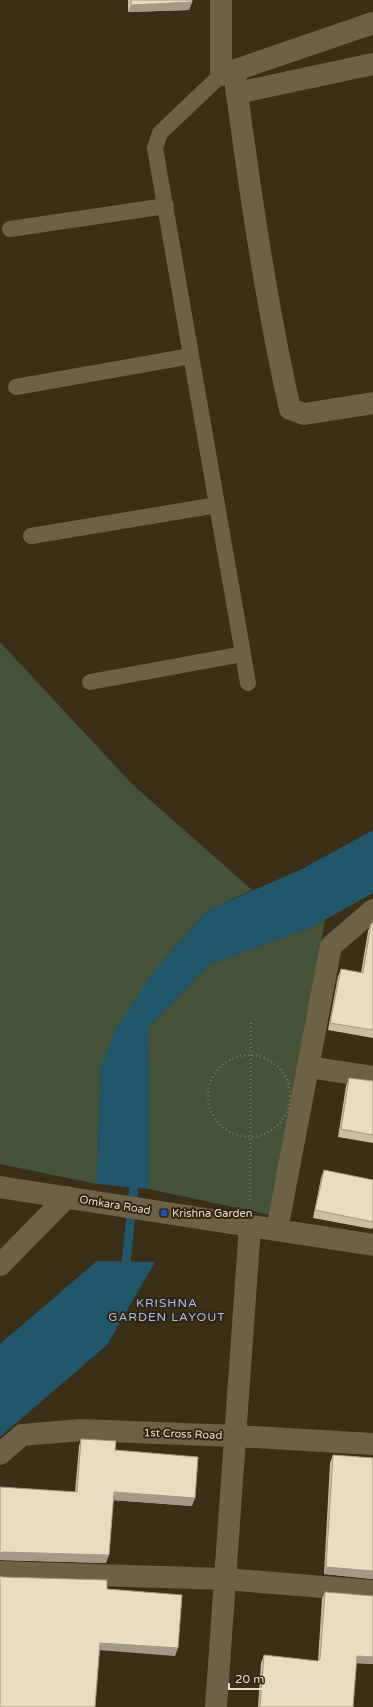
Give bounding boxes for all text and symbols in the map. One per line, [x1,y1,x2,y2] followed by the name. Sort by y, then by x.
[78,1193,152,1217] street label: Omkara Road
[172,1207,252,1220] place label: Krishna Garden
[159,1208,169,1218] marker: Krishna Garden
[108,1296,226,1324] district label: KRISHNA GARDEN LAYOUT
[144,1426,223,1442] street label: 1st Cross Road
[229,1665,318,1691] scale bar
[235,1672,264,1686] text: 20 m

